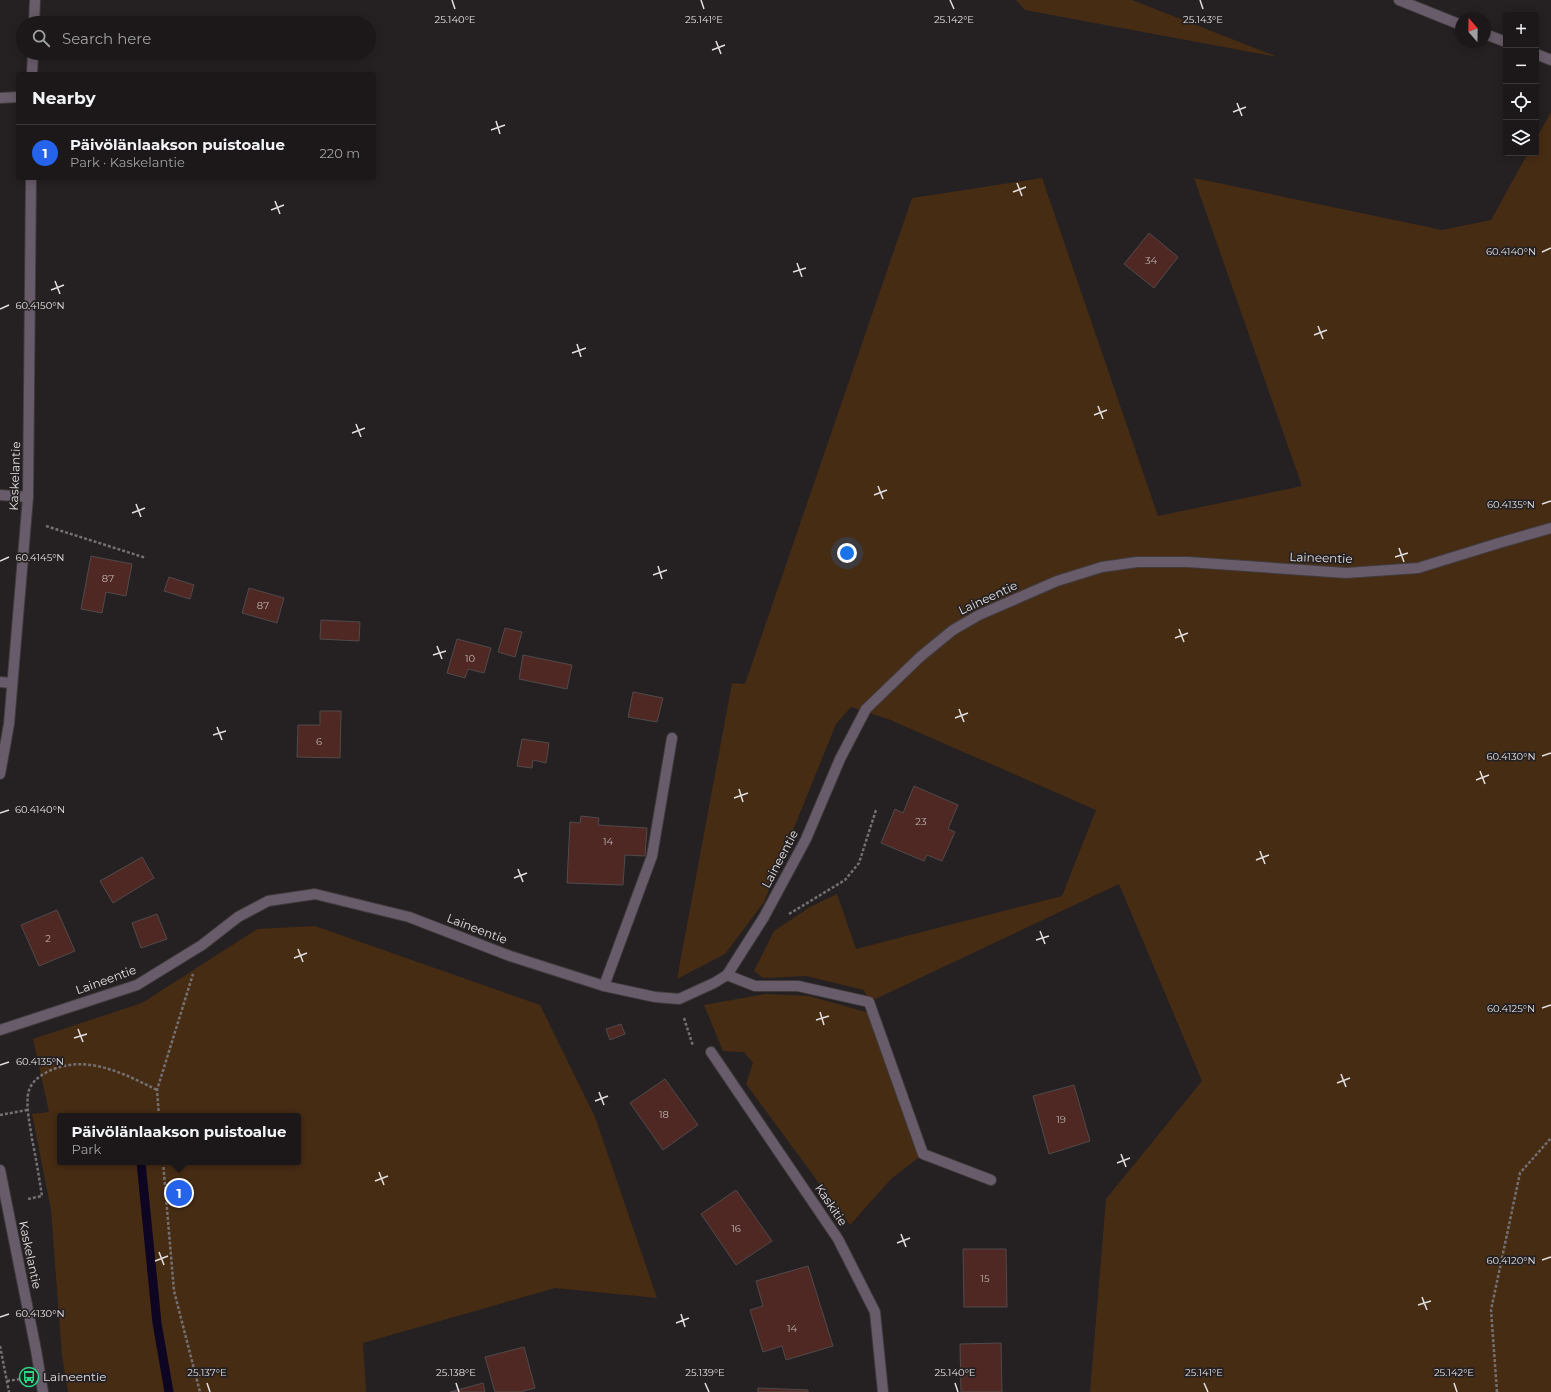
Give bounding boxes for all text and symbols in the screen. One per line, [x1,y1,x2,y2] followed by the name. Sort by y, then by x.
[1455,12,1491,48] north arrow
[1503,12,1539,156] map controls
[1503,12,1539,48] button: +
[434,13,476,26] text: 25.140°E
[685,13,723,26] text: 25.141°E
[934,13,974,26] text: 25.142°E
[1183,13,1223,26] text: 25.143°E
[16,16,376,60] search box
[30,27,52,49] icon: search
[62,29,151,48] text: Search here
[1503,48,1539,84] button: −
[1503,84,1539,120] button: locate
[32,88,96,108] text: Nearby
[1503,120,1539,156] button: layers
[70,135,285,154] text: Päivölänlaakson puistoalue
[42,145,48,161] text: 1
[319,145,360,161] text: 220 m
[70,154,185,170] text: Park · Kaskelantie
[1486,245,1536,258] text: 60.4140°N
[1145,254,1158,267] house number: 34
[15,299,65,312] text: 60.4150°N
[6,441,23,511] street label: Kaskelantie
[1487,498,1535,511] text: 60.4135°N
[837,543,857,563] your location
[1289,549,1353,566] street label: Laineentie
[16,551,64,564] text: 60.4145°N
[102,572,114,585] house number: 87
[956,577,1020,618] street label: Laineentie
[257,599,269,612] house number: 87
[465,652,475,665] house number: 10
[316,735,322,748] house number: 6
[1486,750,1536,763] text: 60.4130°N
[15,803,65,816] text: 60.4140°N
[915,815,927,828] house number: 23
[758,827,801,890] street label: Laineentie
[603,835,613,848] house number: 14
[445,910,509,947] street label: Laineentie
[45,932,51,945] house number: 2
[73,962,138,997] street label: Laineentie
[1487,1002,1535,1015] text: 60.4125°N
[16,1055,64,1068] text: 60.4135°N
[659,1108,669,1121] house number: 18
[57,1113,301,1165] popup
[1056,1113,1066,1126] house number: 19
[72,1122,286,1141] text: Päivölänlaakson puistoalue
[72,1141,101,1157] text: Park
[166,1178,192,1208] pin: 1
[812,1181,851,1228] street label: Kaskitie
[16,1219,45,1290] street label: Kaskelantie
[731,1222,741,1235] house number: 16
[1486,1254,1536,1267] text: 60.4120°N
[980,1272,990,1285] house number: 15
[15,1307,65,1320] text: 60.4130°N
[787,1322,797,1335] house number: 14
[18,1366,40,1388] bus stop icon: Laineentie
[187,1366,227,1379] text: 25.137°E
[436,1366,476,1379] text: 25.138°E
[685,1366,725,1379] text: 25.139°E
[934,1366,976,1379] text: 25.140°E
[1185,1366,1223,1379] text: 25.141°E
[1434,1366,1474,1379] text: 25.142°E
[43,1369,106,1384] place label: Laineentie

